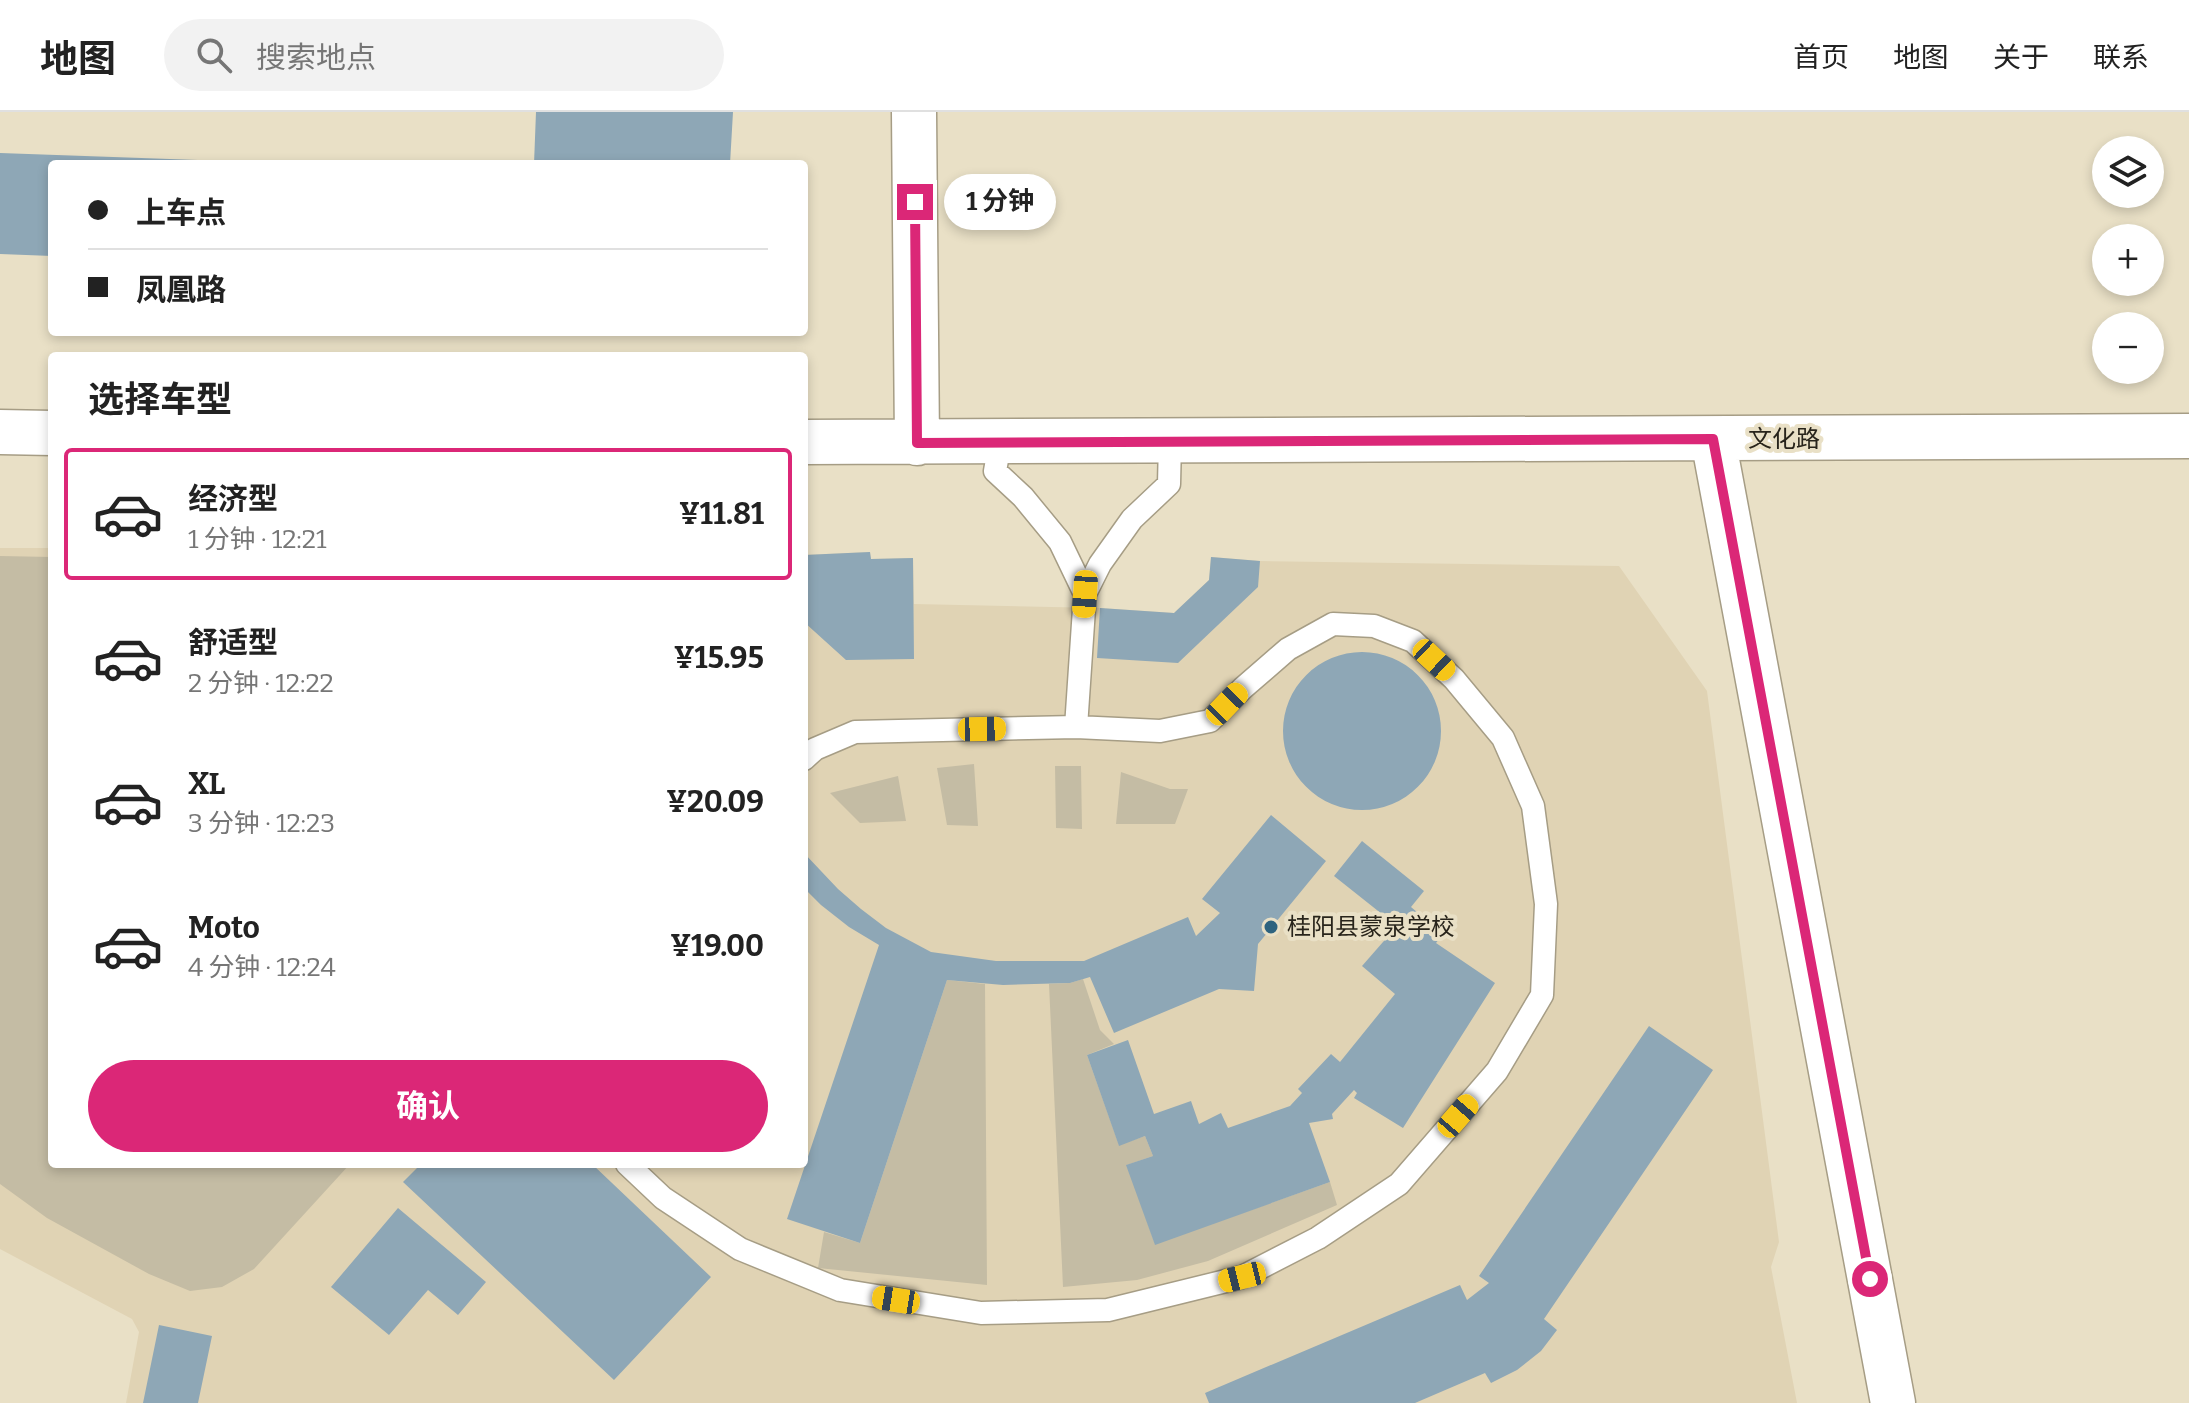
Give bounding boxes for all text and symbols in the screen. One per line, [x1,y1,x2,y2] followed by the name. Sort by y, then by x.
[164,19,724,91] search box
[192,33,236,77] icon: search
[40,36,116,82] text: 地图
[256,40,376,76] text: 搜索地点
[1793,41,1849,74] text: 首页
[1893,41,1949,74] text: 地图
[1993,41,2049,74] text: 关于
[2093,41,2149,74] text: 联系
[2092,136,2164,384] map controls
[2092,136,2164,208] button: layers
[943,174,1055,230] callout: 1 分钟
[897,184,933,220] route end
[966,186,1034,217] text: 1 分钟
[136,195,226,231] text: 上车点
[2092,224,2164,296] button: +
[136,272,226,308] text: 凤凰路
[2092,312,2164,384] button: −
[88,378,232,422] text: 选择车型
[1748,425,1820,453] street label: 文化路
[92,478,164,550] icon: car
[188,481,278,517] text: 经济型
[679,496,764,532] text: ¥11.81
[188,524,327,555] text: 1 分钟 · 12:21
[1071,569,1099,619] car
[92,622,164,694] icon: car
[188,625,278,661] text: 舒适型
[1408,635,1460,685] car
[674,640,764,676] text: ¥15.95
[188,668,334,699] text: 2 分钟 · 12:22
[1202,678,1252,730] car
[958,717,1006,741] car
[92,766,164,838] icon: car
[188,766,225,802] text: XL
[666,784,764,820] text: ¥20.09
[188,808,335,839] text: 3 分钟 · 12:23
[92,910,164,982] icon: car
[188,910,260,946] text: Moto
[1287,913,1455,941] place label: 桂阳县蒙泉学校
[1262,918,1280,936] marker: 桂阳县蒙泉学校
[670,928,764,964] text: ¥19.00
[188,952,336,983] text: 4 分钟 · 12:24
[88,1060,768,1152] button: 确认
[1433,1090,1483,1142] car
[1216,1260,1268,1294] car
[1852,1261,1888,1297] route start
[870,1284,922,1316] car

